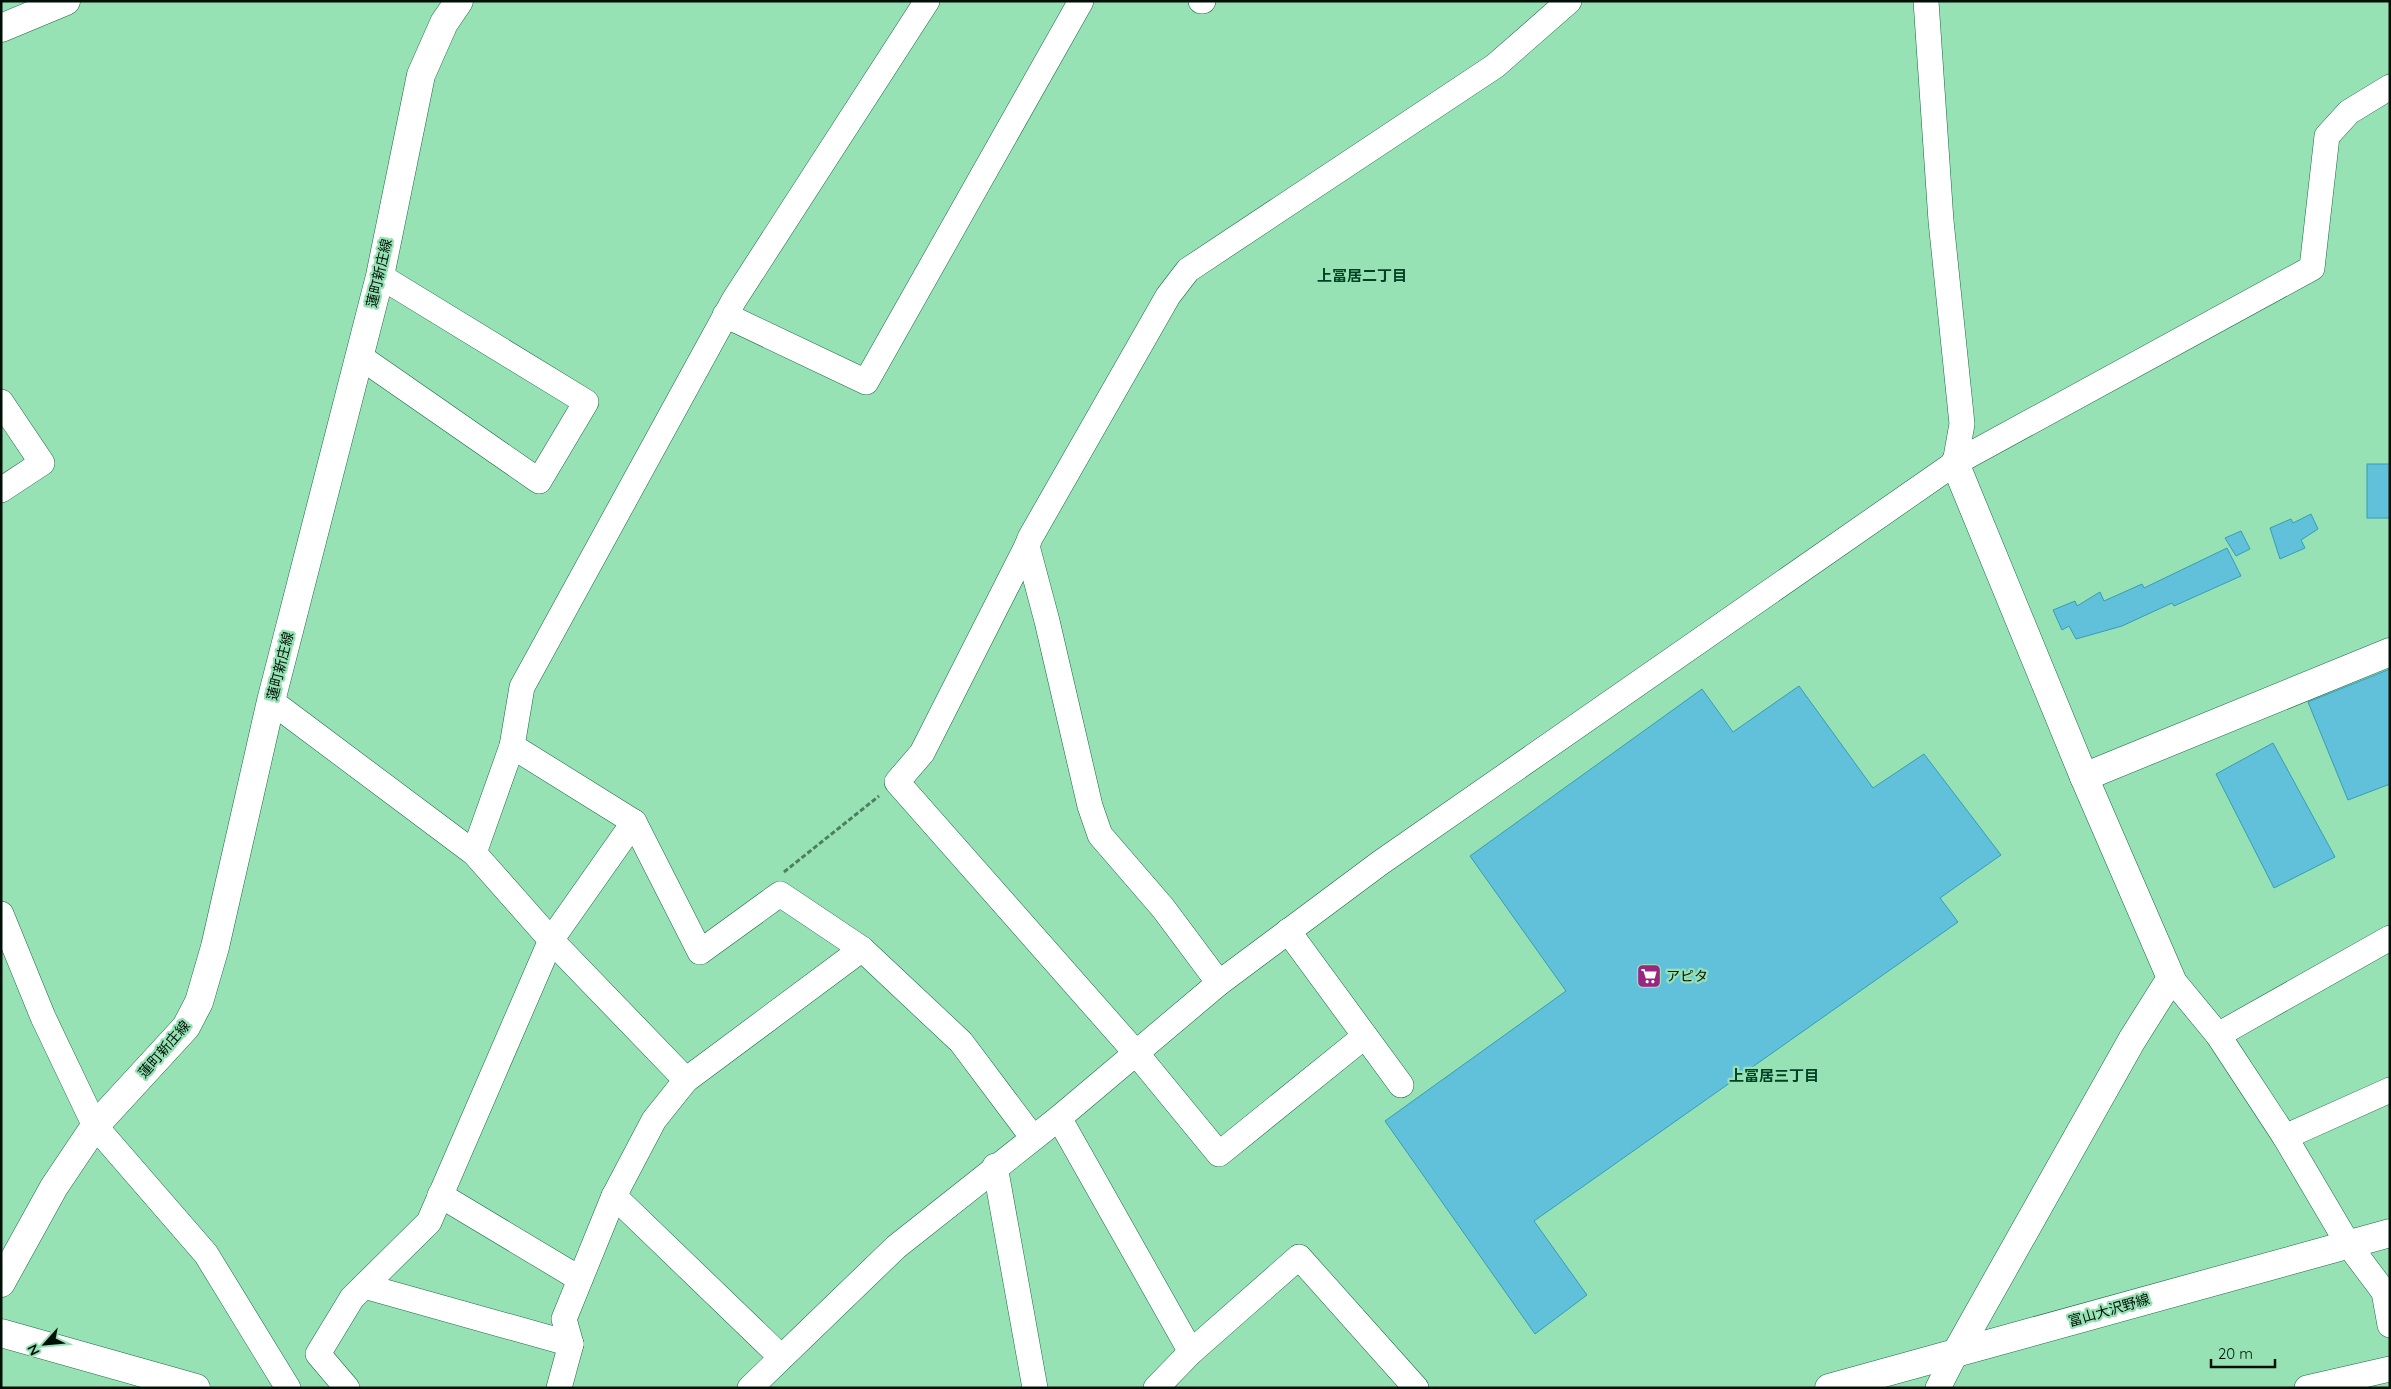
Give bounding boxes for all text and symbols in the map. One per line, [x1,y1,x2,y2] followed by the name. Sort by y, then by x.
[362,237,396,309] street label: 蓮町新庄線
[1317,266,1407,285] district label: 上冨居二丁目
[263,630,297,702] street label: 蓮町新庄線
[1636,963,1662,989] supermarket icon: アピタ
[1666,967,1708,985] place label: アピタ
[134,1017,194,1081] street label: 蓮町新庄線
[1729,1066,1819,1085] district label: 上冨居三丁目
[2066,1290,2152,1330] street label: 富山大沢野線
[20,1319,70,1369] north arrow
[2211,1336,2275,1368] scale bar
[23,1341,44,1359] text: N
[2218,1344,2253,1363] text: 20 m

